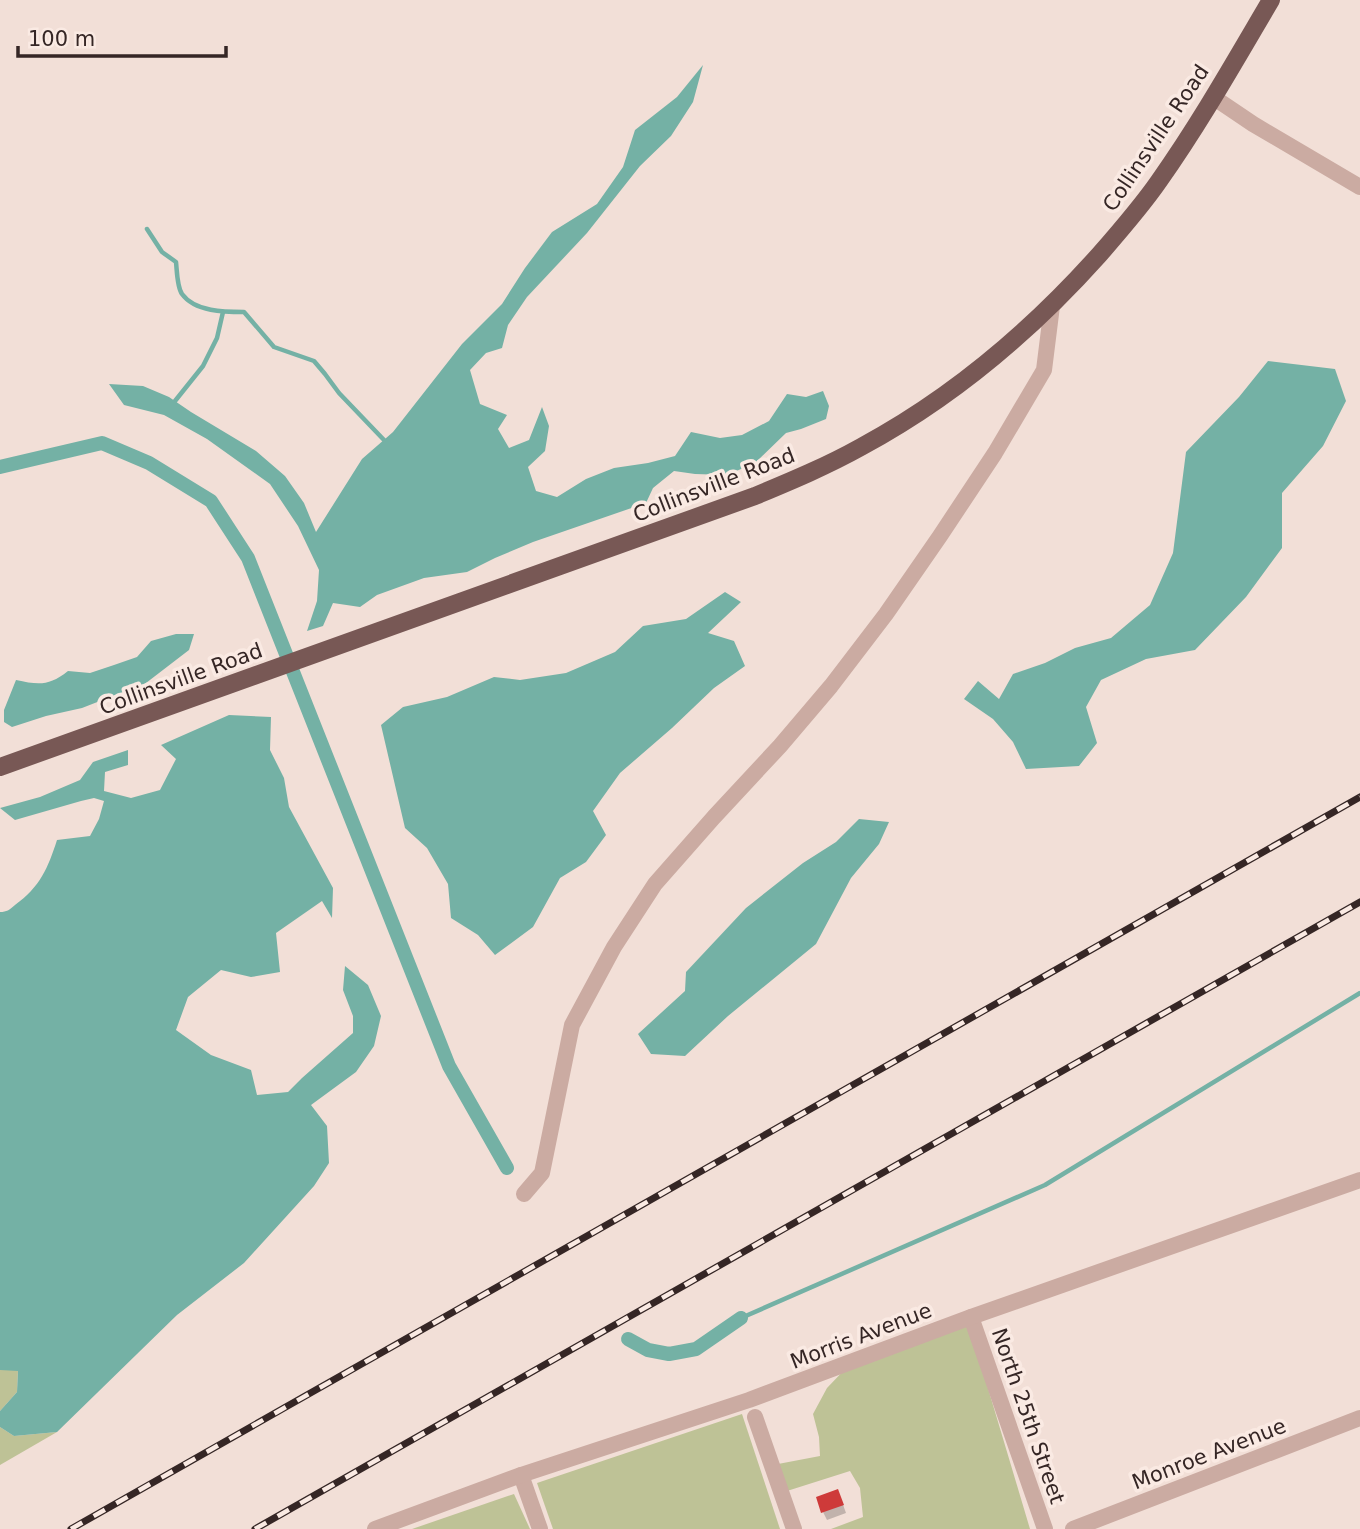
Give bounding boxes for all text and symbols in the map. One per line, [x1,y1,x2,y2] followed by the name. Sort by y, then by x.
[18,14,226,58] scale bar
[28,27,95,51] text: 100 m
[1098,60,1214,216] street label: Collinsville Road
[630,443,798,527] street label: Collinsville Road
[96,638,266,720] street label: Collinsville Road
[787,1298,935,1374] street label: Morris Avenue
[987,1325,1069,1507] street label: North 25th Street
[1129,1414,1289,1494] street label: Monroe Avenue

